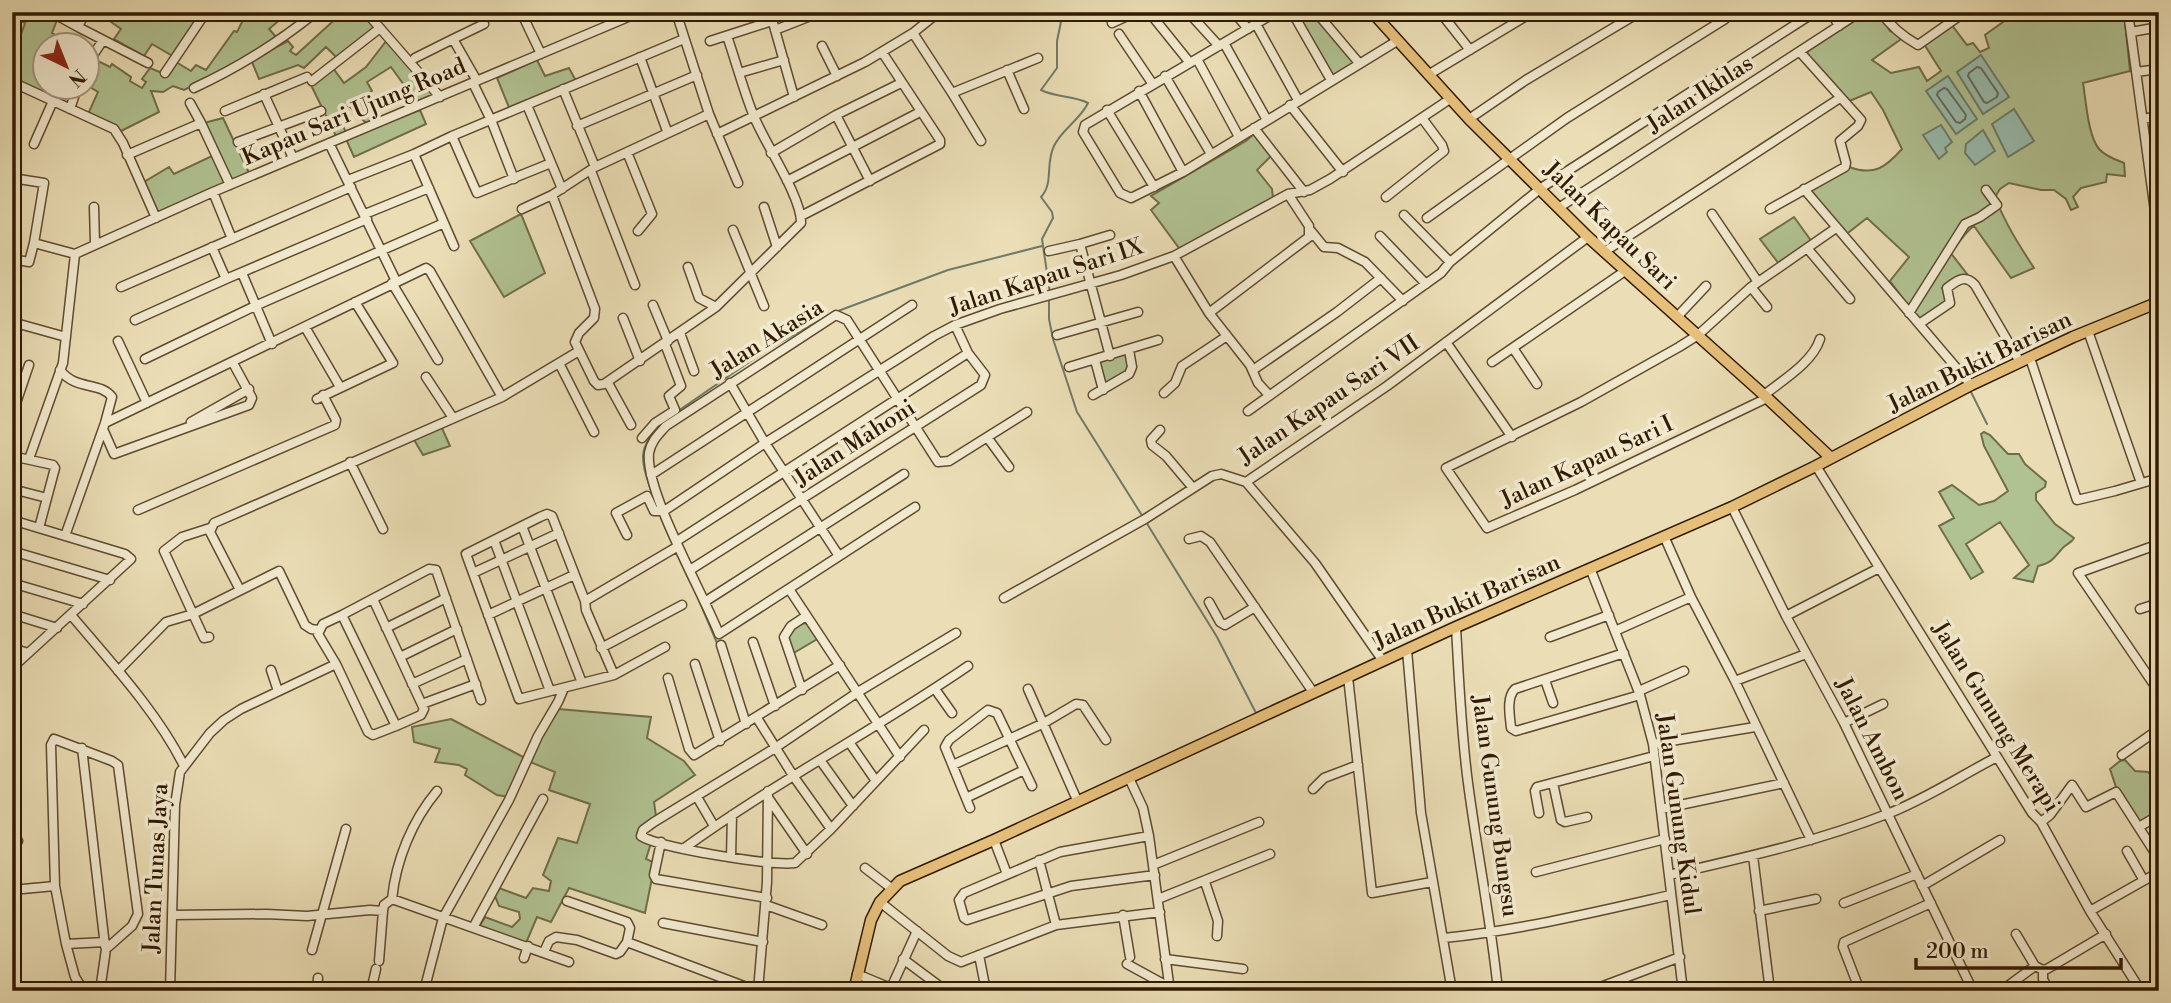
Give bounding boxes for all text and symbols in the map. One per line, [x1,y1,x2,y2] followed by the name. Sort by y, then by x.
[32,32,102,102] north arrow
[1641,49,1758,139] street label: Jalan Ikhlas
[238,52,470,172] street label: Kapau Sari Ujung Road
[63,64,91,92] text: N
[1537,155,1682,296] street label: Jalan Kapau Sari
[945,232,1148,322] street label: Jalan Kapau Sari IX
[705,293,829,385] street label: Jalan Akasia
[1883,305,2077,419] street label: Jalan Bukit Barisan
[1233,329,1425,471] street label: Jalan Kapau Sari VII
[789,394,921,493] street label: Jalan Mahoni
[1496,410,1678,515] street label: Jalan Kapau Sari I
[1369,548,1565,656] street label: Jalan Bukit Barisan
[1925,616,2066,818] street label: Jalan Gunung Merapi
[1829,672,1915,805] street label: Jalan Ambon
[1465,692,1524,919] street label: Jalan Gunung Bungsu
[1650,711,1706,917] street label: Jalan Gunung Kidul
[138,782,174,954] street label: Jalan Tunas Jaya
[1916,926,2120,970] scale bar
[1926,939,1989,965] text: 200 m

